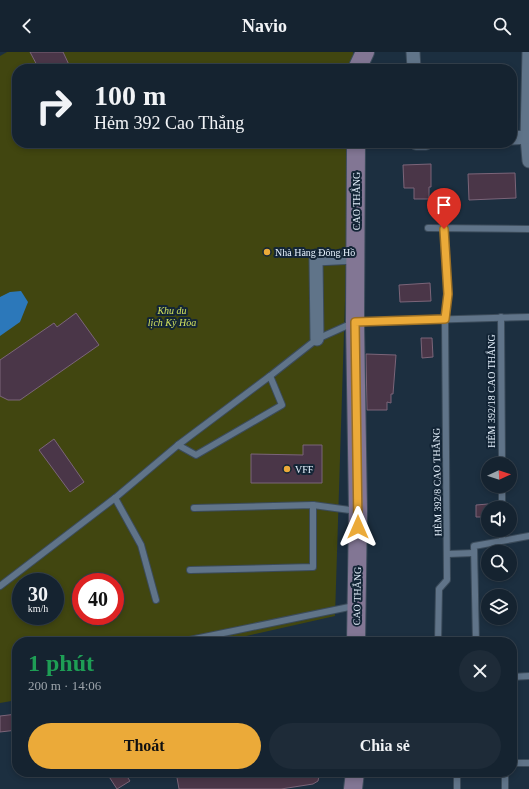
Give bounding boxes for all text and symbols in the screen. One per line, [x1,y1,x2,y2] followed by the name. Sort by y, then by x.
[16,15,38,37] icon: back
[491,15,513,37] icon: search
[242,16,287,36] text: Navio
[28,80,80,132] icon: right
[94,80,166,111] text: 100 m
[94,113,244,133] text: Hẻm 392 Cao Thắng
[350,172,362,230] street label: CAO THẮNG
[427,188,461,229] pin
[433,194,455,216] icon: arrive
[262,247,272,257] marker: Nhà Hàng Đông Hồ
[275,247,355,258] place label: Nhà Hàng Đông Hồ
[148,305,196,329] park label: Khu du lịch Kỳ Hòa
[485,334,497,448] street label: HẺM 392/18 CAO THẮNG
[430,428,443,536] street label: HẺM 392/8 CAO THẮNG
[481,457,517,493] north arrow
[481,457,517,625] map controls
[282,464,292,474] marker: VFF
[295,464,314,475] place label: VFF
[481,501,517,537] button: sound
[337,506,379,548] position arrow
[481,545,517,581] button: search
[350,567,363,625] street label: CAO THẮNG
[72,573,124,625] speed limit sign: 40
[28,583,48,605] text: 30
[481,589,517,625] button: layers
[28,603,48,614] text: km/h
[28,650,94,676] text: 1 phút
[459,650,501,692] button: close
[28,678,101,693] text: 200 m · 14:06
[28,723,261,769] button: Thoát
[269,723,501,769] button: Chia sẻ

